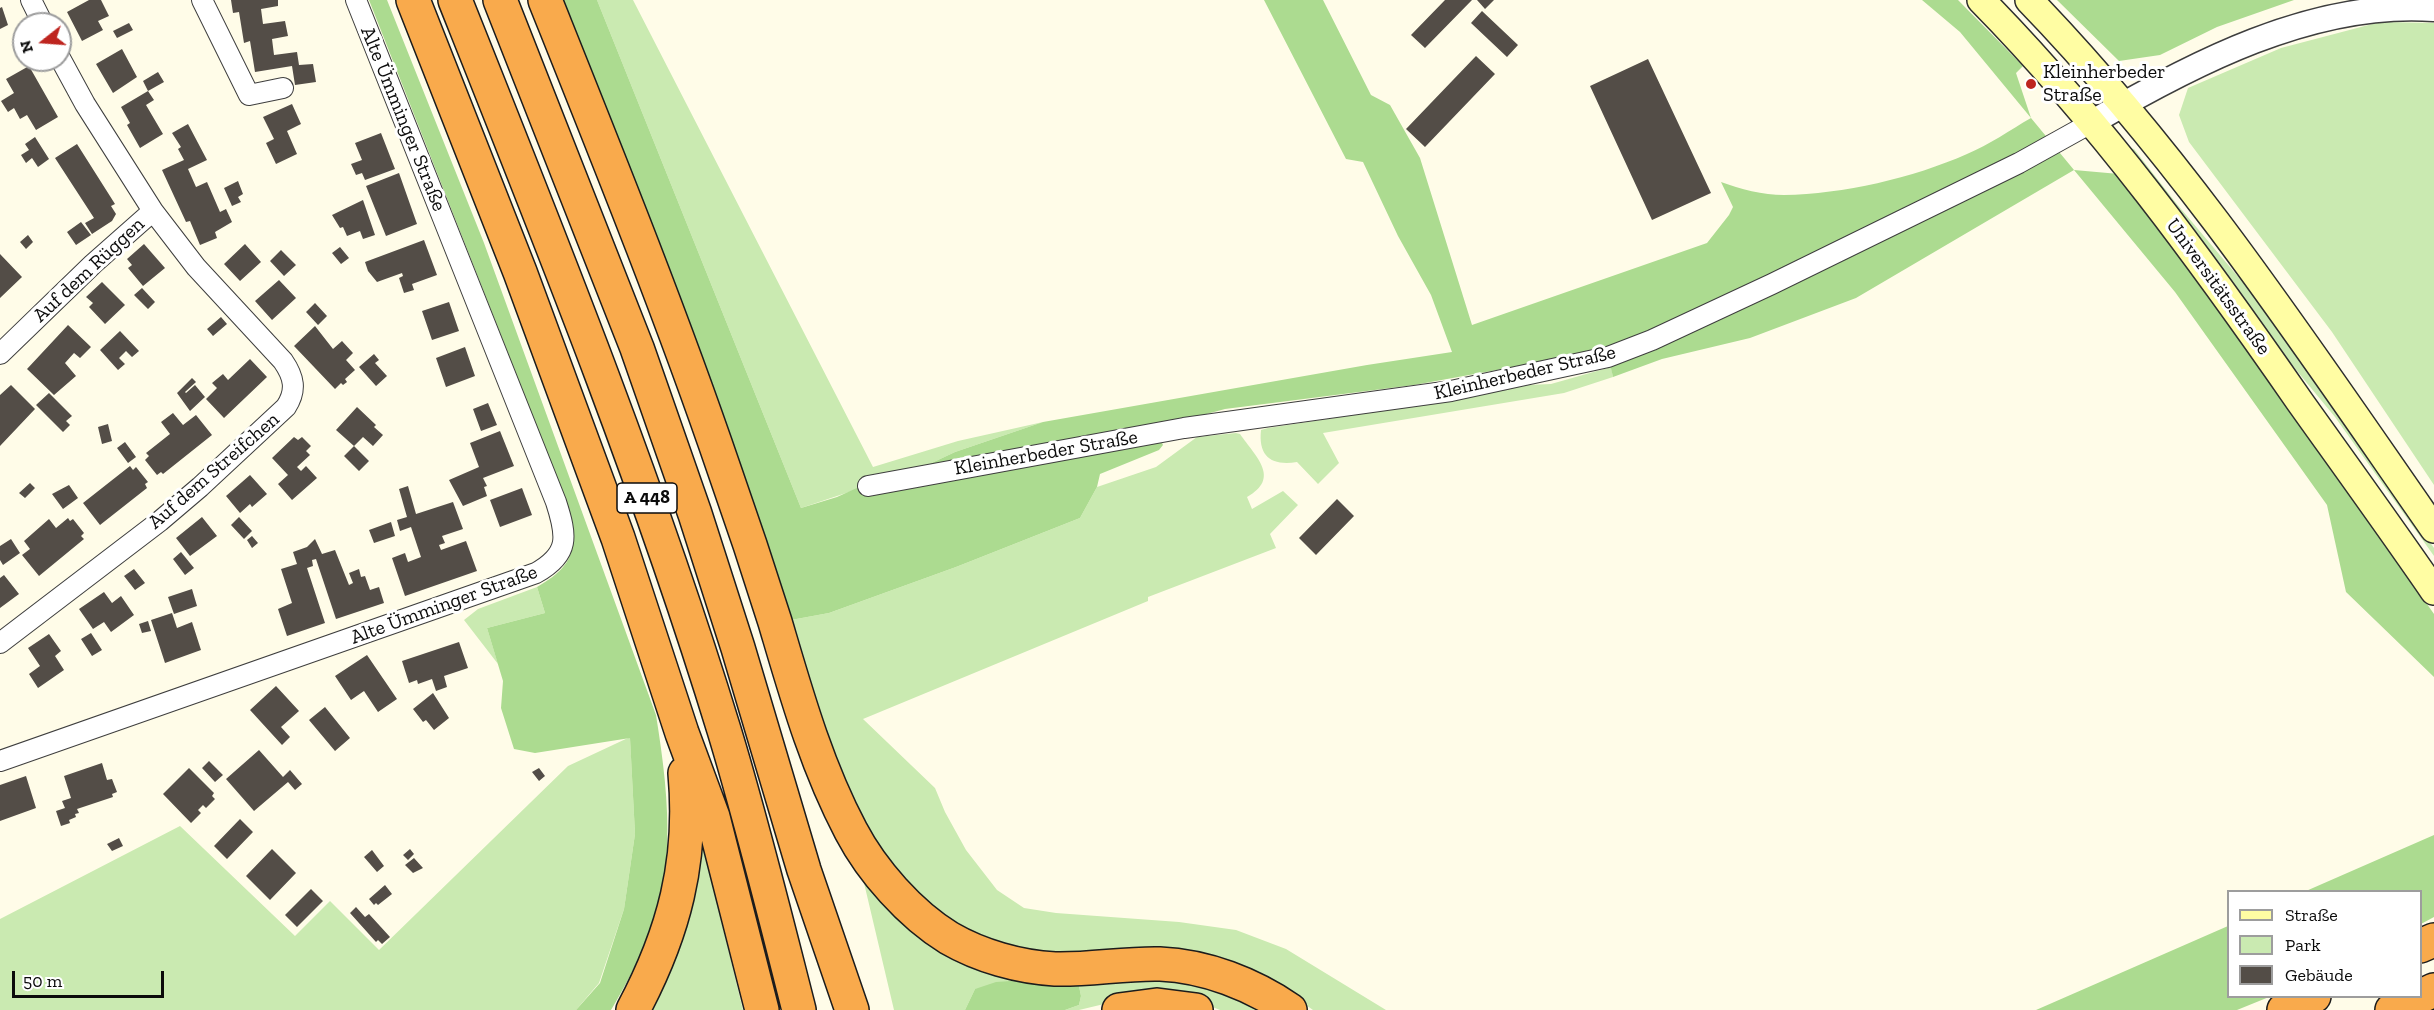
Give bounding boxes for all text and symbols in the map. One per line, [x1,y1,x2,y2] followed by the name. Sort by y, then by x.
[12,12,72,72] north arrow
[355,23,451,215] street label: Alte Ümminger Straße
[15,38,37,55] text: N
[2043,60,2165,107] place label: Kleinherbeder Straße
[2024,77,2038,91] marker: Kleinherbeder Straße
[28,212,150,328] street label: Auf dem Rüggen
[2160,214,2276,360] street label: Universitätsstraße
[1432,340,1618,406] street label: Kleinherbeder Straße
[144,408,284,534] street label: Auf dem Streifchen
[953,425,1139,481] street label: Kleinherbeder Straße
[617,483,677,513] road number: A 448
[347,560,541,650] street label: Alte Ümminger Straße
[2227,890,2422,998] legend
[2285,904,2338,926] text: Straße
[2285,934,2321,956] text: Park
[15,959,166,997] scale bar
[2285,964,2353,986] text: Gebäude
[23,970,62,992] text: 50 m

